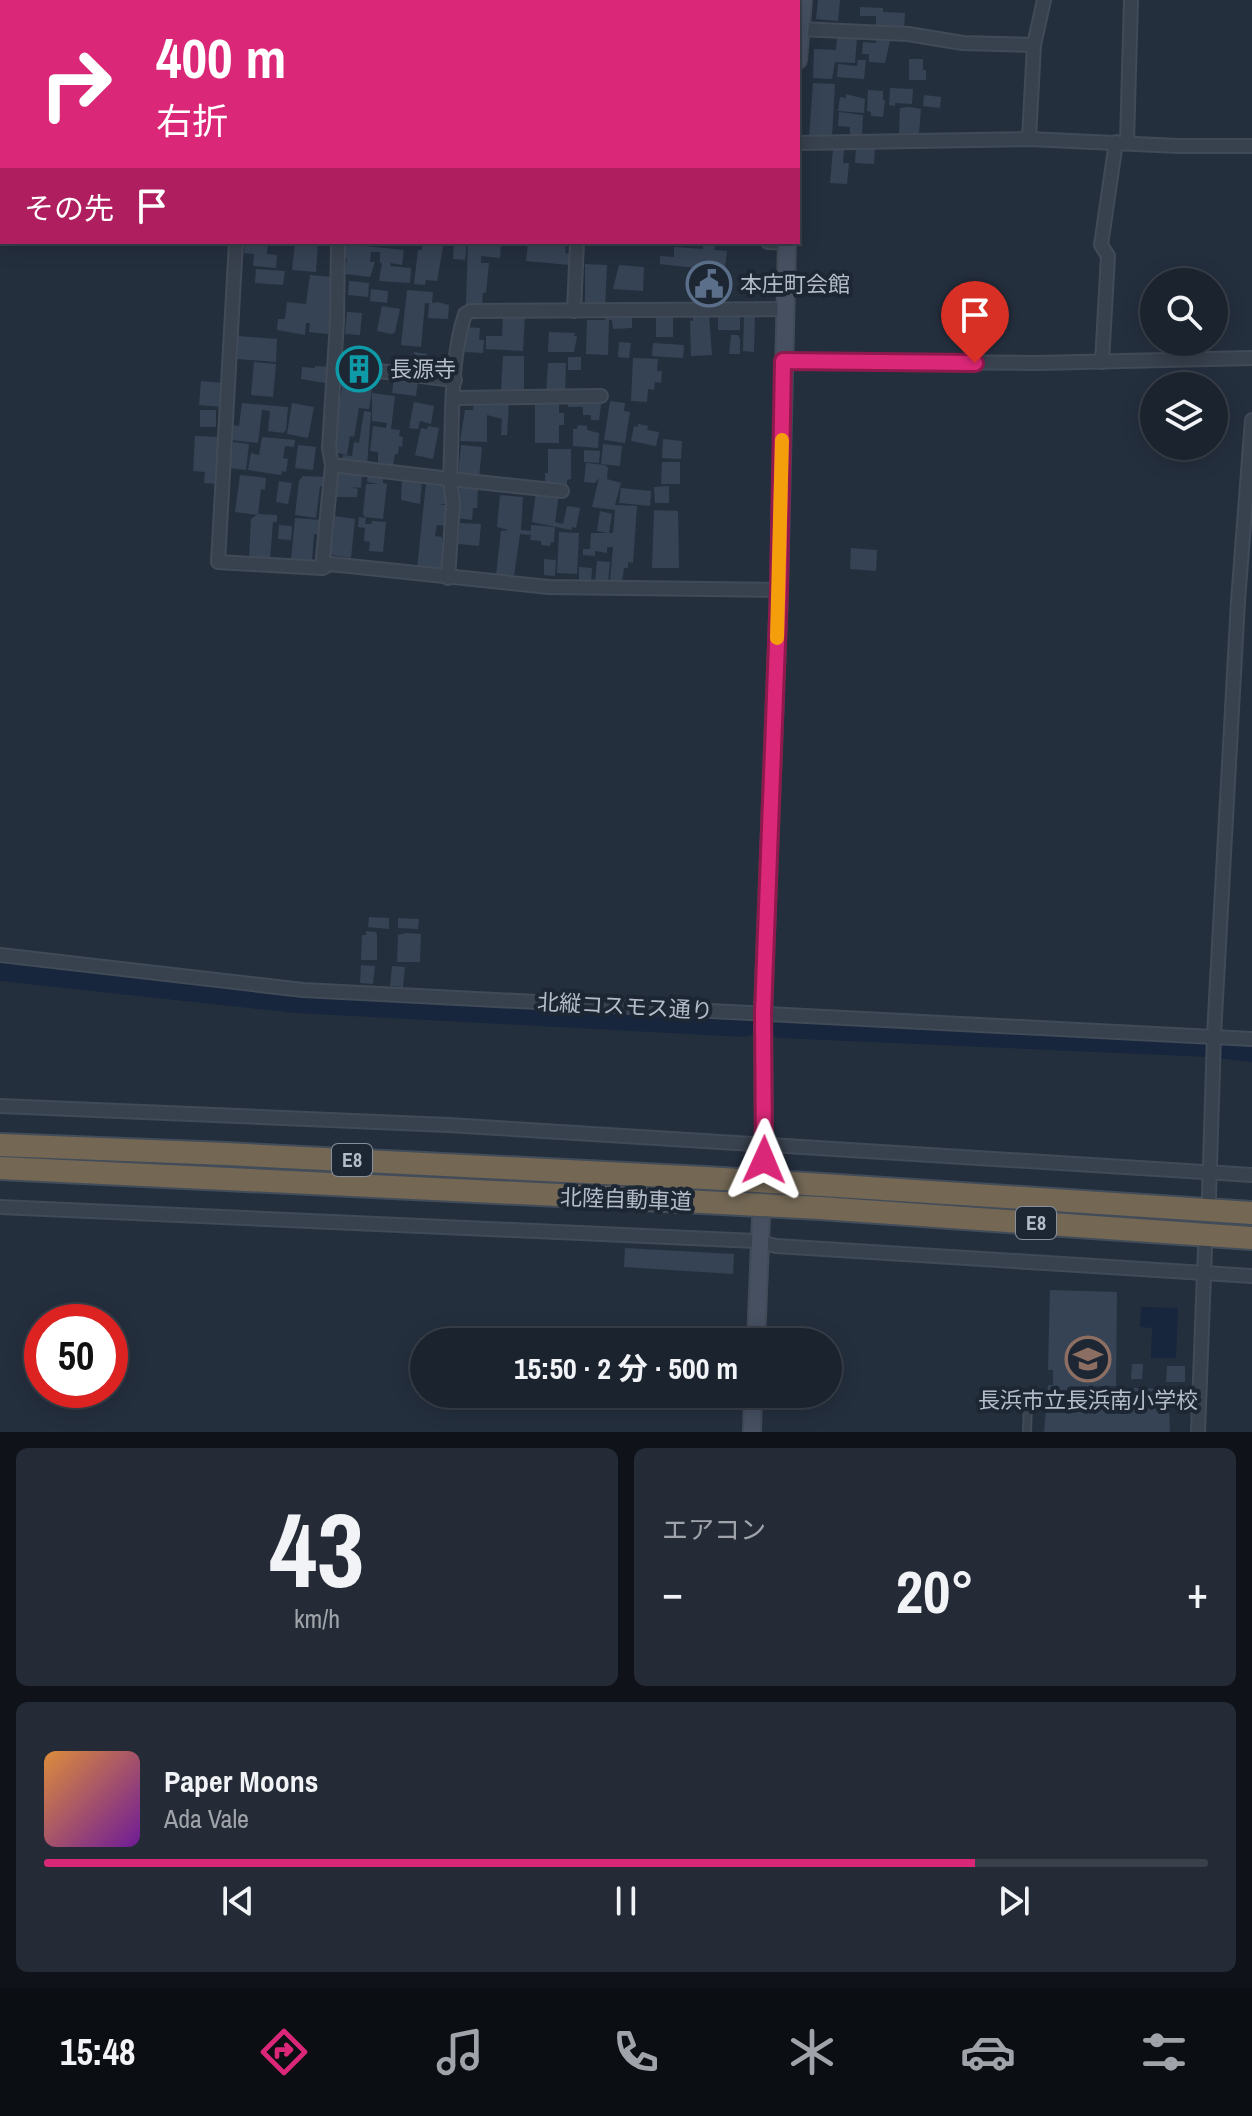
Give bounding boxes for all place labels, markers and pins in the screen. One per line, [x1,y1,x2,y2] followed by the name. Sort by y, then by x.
[685,260,733,308] public building icon: 本庄町会館
[740,269,850,299] place label: 本庄町会館
[941,281,1009,363] pin
[335,345,383,393] building icon: 長源寺
[390,354,456,384] place label: 長源寺
[1064,1335,1112,1383] school or university icon: 長浜市立長浜南小学校
[978,1385,1198,1415] place label: 長浜市立長浜南小学校

